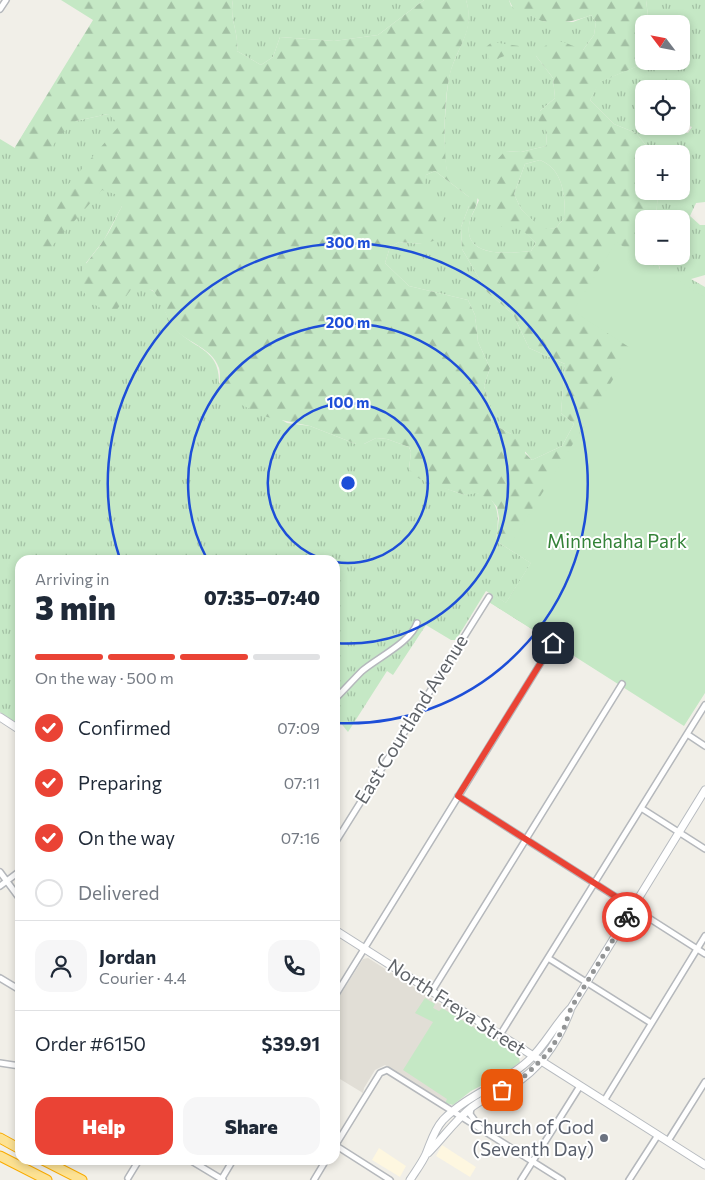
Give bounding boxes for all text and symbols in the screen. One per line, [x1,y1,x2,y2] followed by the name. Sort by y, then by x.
[635,15,690,70] north arrow
[635,15,690,265] map controls
[635,80,690,135] button: locate
[635,145,690,200] button: +
[635,210,690,265] button: −
[326,233,370,251] text: 300 m
[326,313,370,331] text: 200 m
[327,393,369,411] text: 100 m
[339,474,357,492] centre of rings
[547,529,687,552] park label: Minnehaha Park
[35,569,109,588] text: Arriving in
[204,586,320,609] text: 07:35–07:40
[35,587,116,627] text: 3 min
[532,622,574,664] pin
[539,629,567,657] icon: home
[349,630,472,808] street label: East Courtland Avenue
[35,668,174,687] text: On the way · 500 m
[35,714,63,742] icon: check
[78,716,171,739] text: Confirmed
[277,718,320,737] text: 07:09
[35,769,63,797] icon: check
[78,771,162,794] text: Preparing
[284,773,320,792] text: 07:11
[35,824,63,852] icon: check
[78,826,175,849] text: On the way
[281,828,320,847] text: 07:16
[78,881,159,904] text: Delivered
[602,892,652,942] courier
[613,903,641,931] icon: bike
[35,940,87,992] button: person
[268,940,320,992] button: phone
[99,945,156,968] text: Jordan
[384,953,531,1060] street label: North Freya Street
[99,968,186,987] text: Courier · 4.4
[35,1032,146,1055] text: Order #6150
[261,1032,320,1055] text: $39.91
[481,1069,523,1111] pin
[488,1076,516,1104] icon: bag
[35,1097,173,1155] button: Help
[183,1097,320,1155] button: Share
[470,1115,594,1160] place label: Church of God (Seventh Day)
[598,1132,610,1144] marker: Church of God (Seventh Day)

